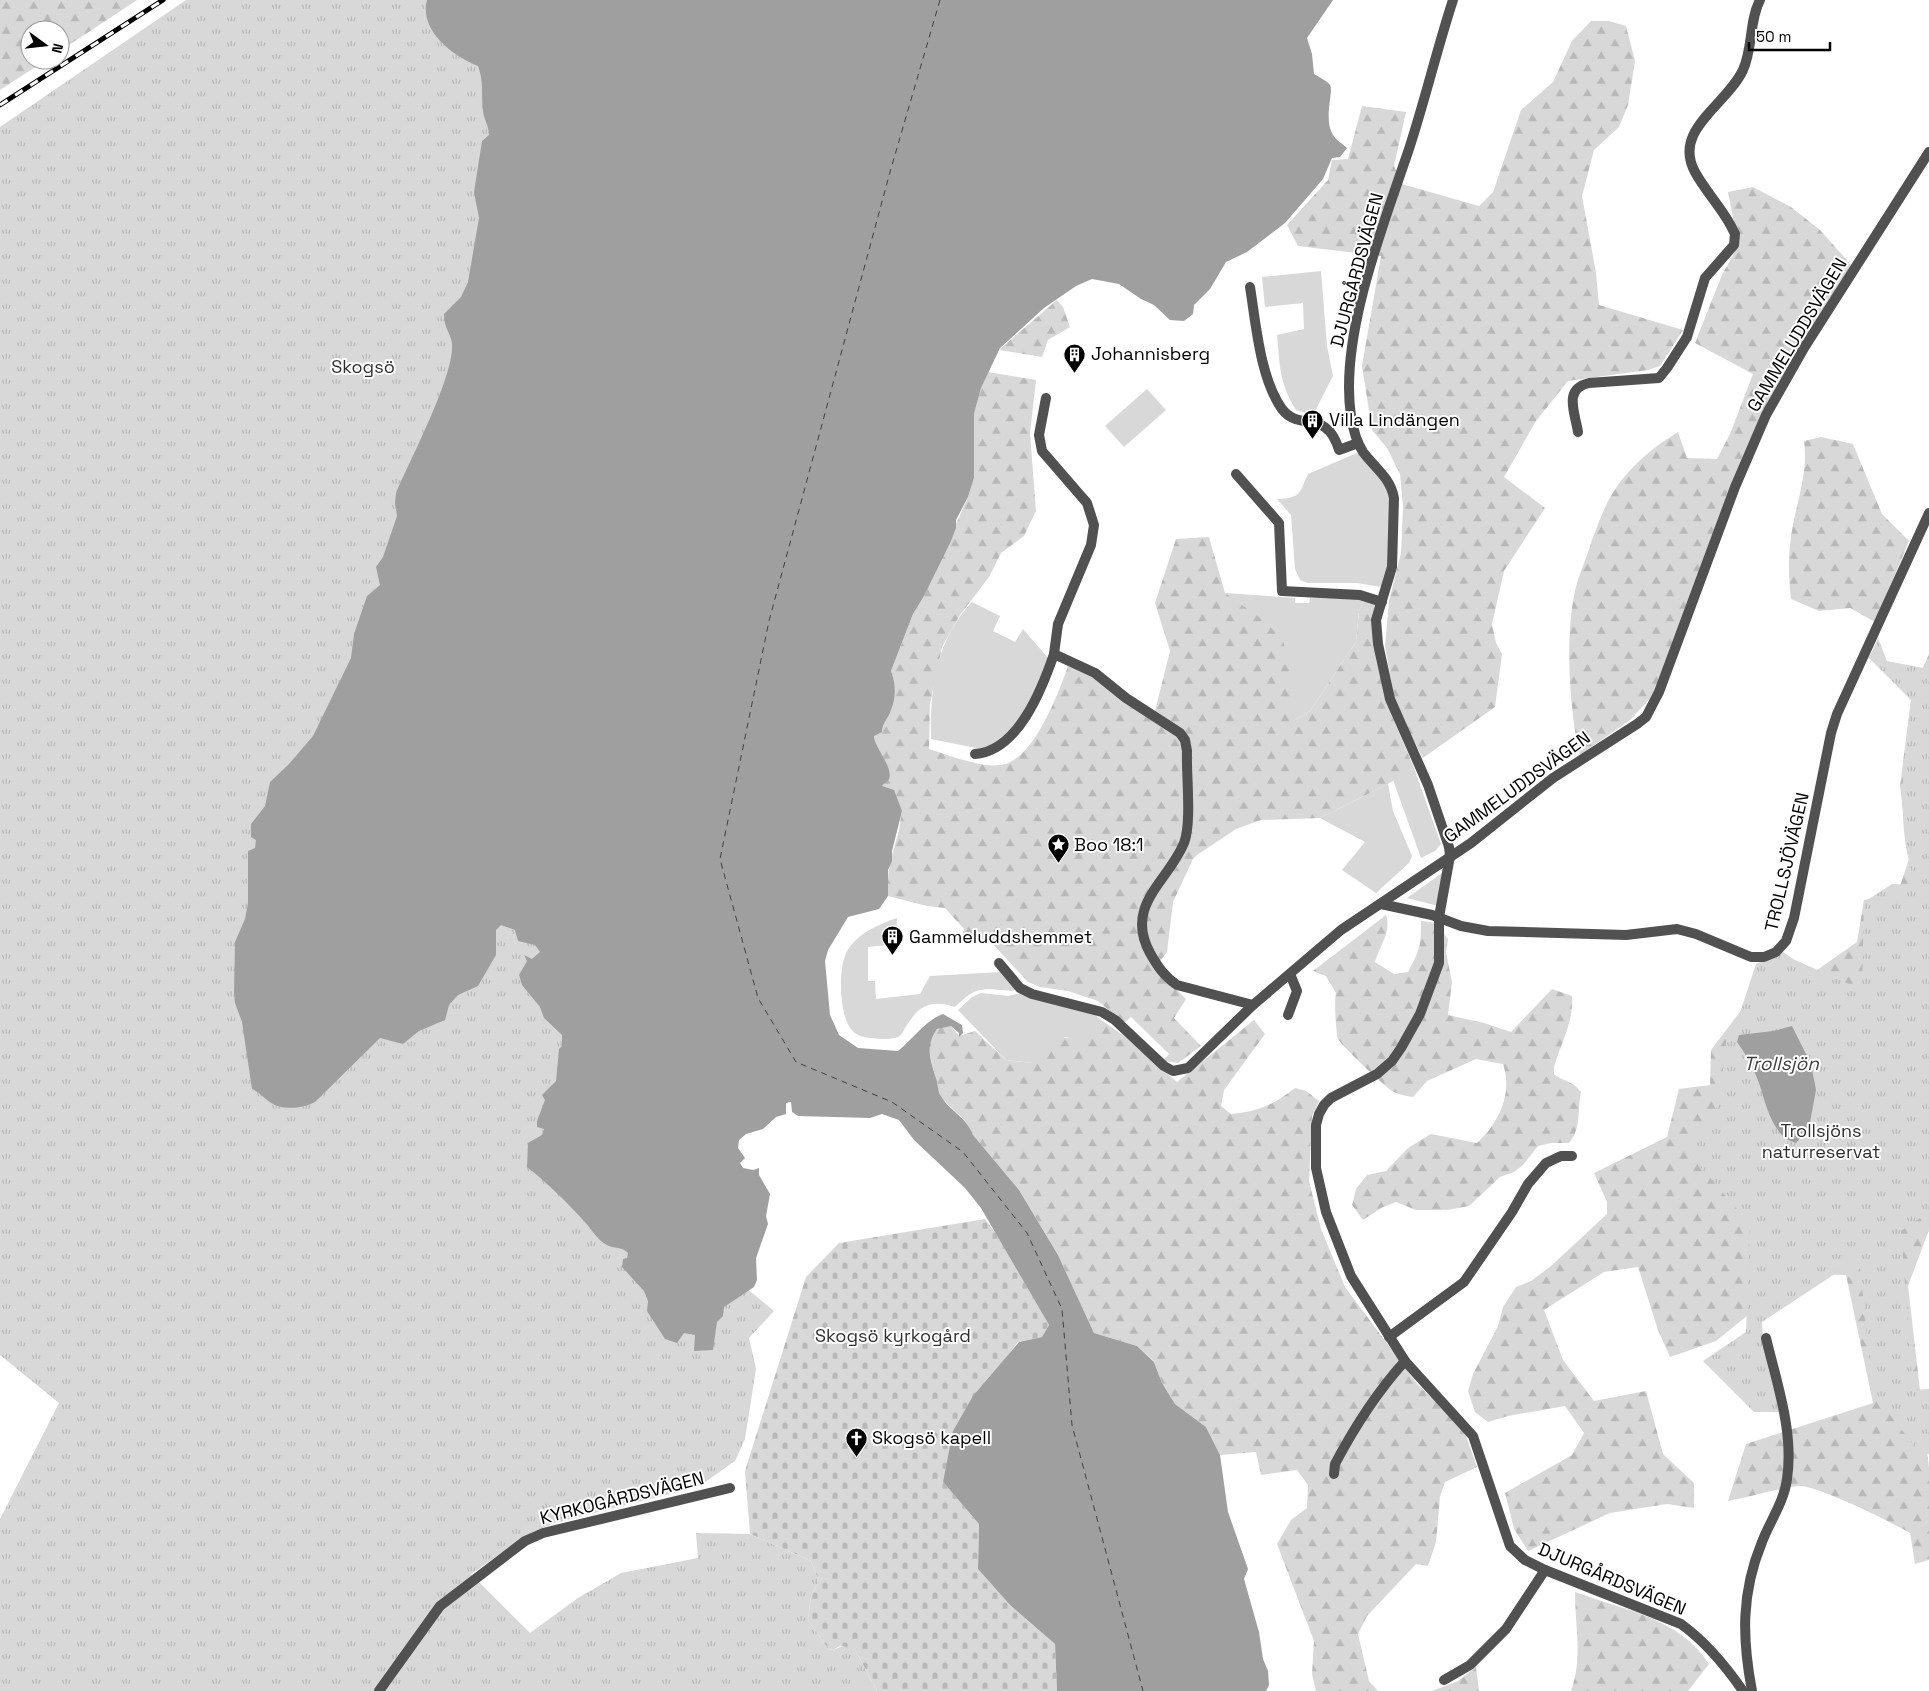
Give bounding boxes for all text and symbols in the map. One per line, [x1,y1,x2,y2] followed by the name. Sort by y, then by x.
[20,20,70,70] north arrow
[1749,20,1830,52] scale bar
[1756,27,1791,46] text: 50 m
[48,41,67,55] text: N
[1325,190,1388,349] street label: DJURGÅRDSVÄGEN
[1741,254,1852,416] street label: GAMMELUDDSVÄGEN
[1063,342,1087,373] building icon: Johannisberg
[1091,342,1210,365] place label: Johannisberg
[331,355,395,378] park label: Skogsö
[1301,408,1325,439] building icon: Villa Lindängen
[1329,408,1460,431] place label: Villa Lindängen
[1439,726,1595,848] street label: GAMMELUDDSVÄGEN
[1759,790,1814,934] street label: TROLLSJÖVÄGEN
[1046,833,1070,864] place icon: Boo 18:1
[1074,833,1144,856] place label: Boo 18:1
[881,925,905,956] building icon: Gammeluddshemmet
[909,925,1092,948] place label: Gammeluddshemmet
[1743,1051,1819,1076] water label: Trollsjön
[1762,1119,1880,1163] park label: Trollsjöns naturreservat
[815,1324,971,1347] park label: Skogsö kyrkogård
[844,1426,868,1457] church icon: Skogsö kapell
[872,1426,991,1449] place label: Skogsö kapell
[537,1466,706,1529] street label: KYRKOGÅRDSVÄGEN
[1535,1537,1690,1620] street label: DJURGÅRDSVÄGEN

